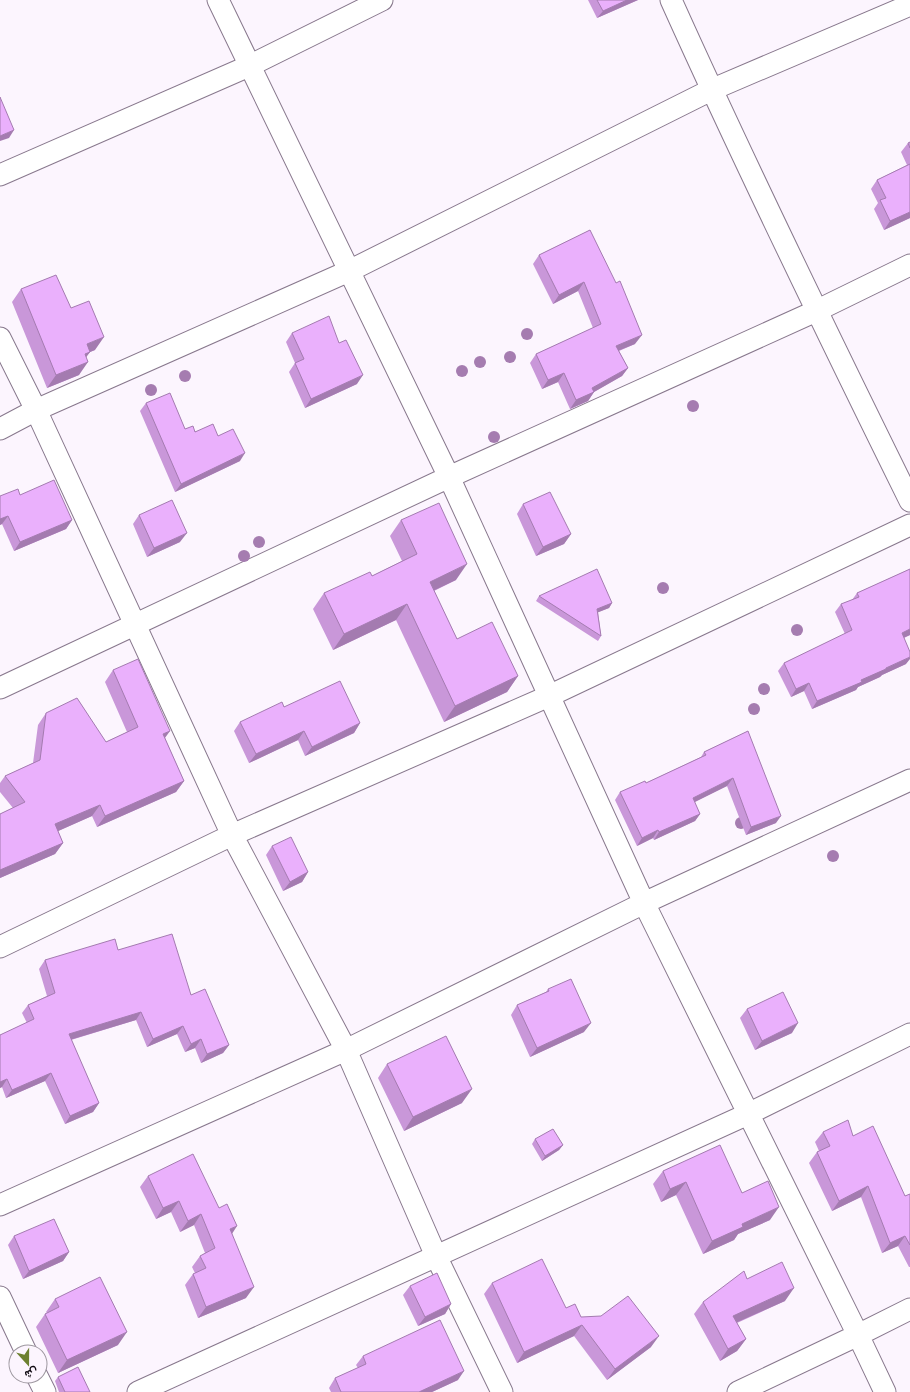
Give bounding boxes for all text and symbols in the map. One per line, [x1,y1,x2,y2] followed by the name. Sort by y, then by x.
[8,1344,48,1384] north arrow
[23,1364,41,1383] text: ش

